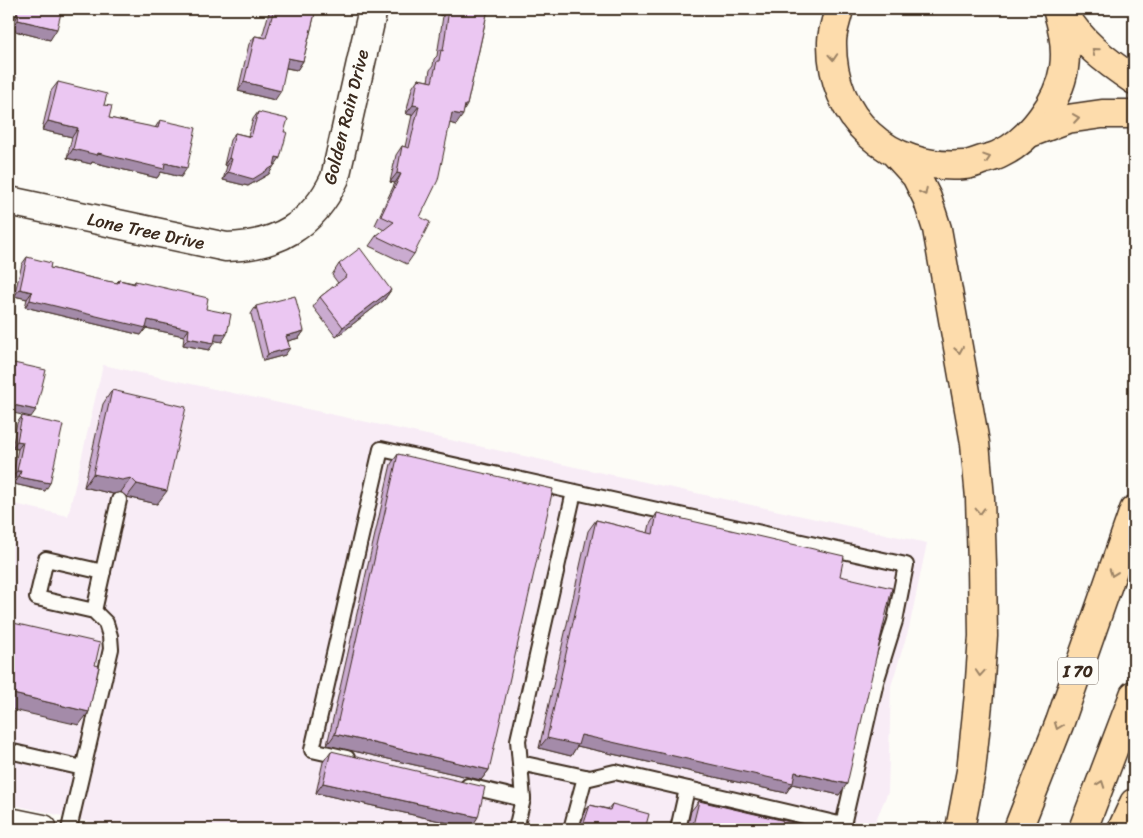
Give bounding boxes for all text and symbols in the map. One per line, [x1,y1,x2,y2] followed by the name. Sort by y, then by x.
[314,46,378,188] street label: Golden Rain Drive
[1092,48,1101,57] one-way arrow
[828,53,839,61] one-way arrow
[1072,113,1080,124] one-way arrow
[982,154,990,164] one-way arrow
[918,187,928,196] one-way arrow
[84,203,208,259] street label: Lone Tree Drive
[954,346,964,354] one-way arrow
[975,507,986,515] one-way arrow
[1109,568,1119,577] one-way arrow
[1058,658,1098,684] road number: I 70
[975,670,986,678] one-way arrow
[1054,721,1064,730] one-way arrow
[1095,780,1105,789] one-way arrow

